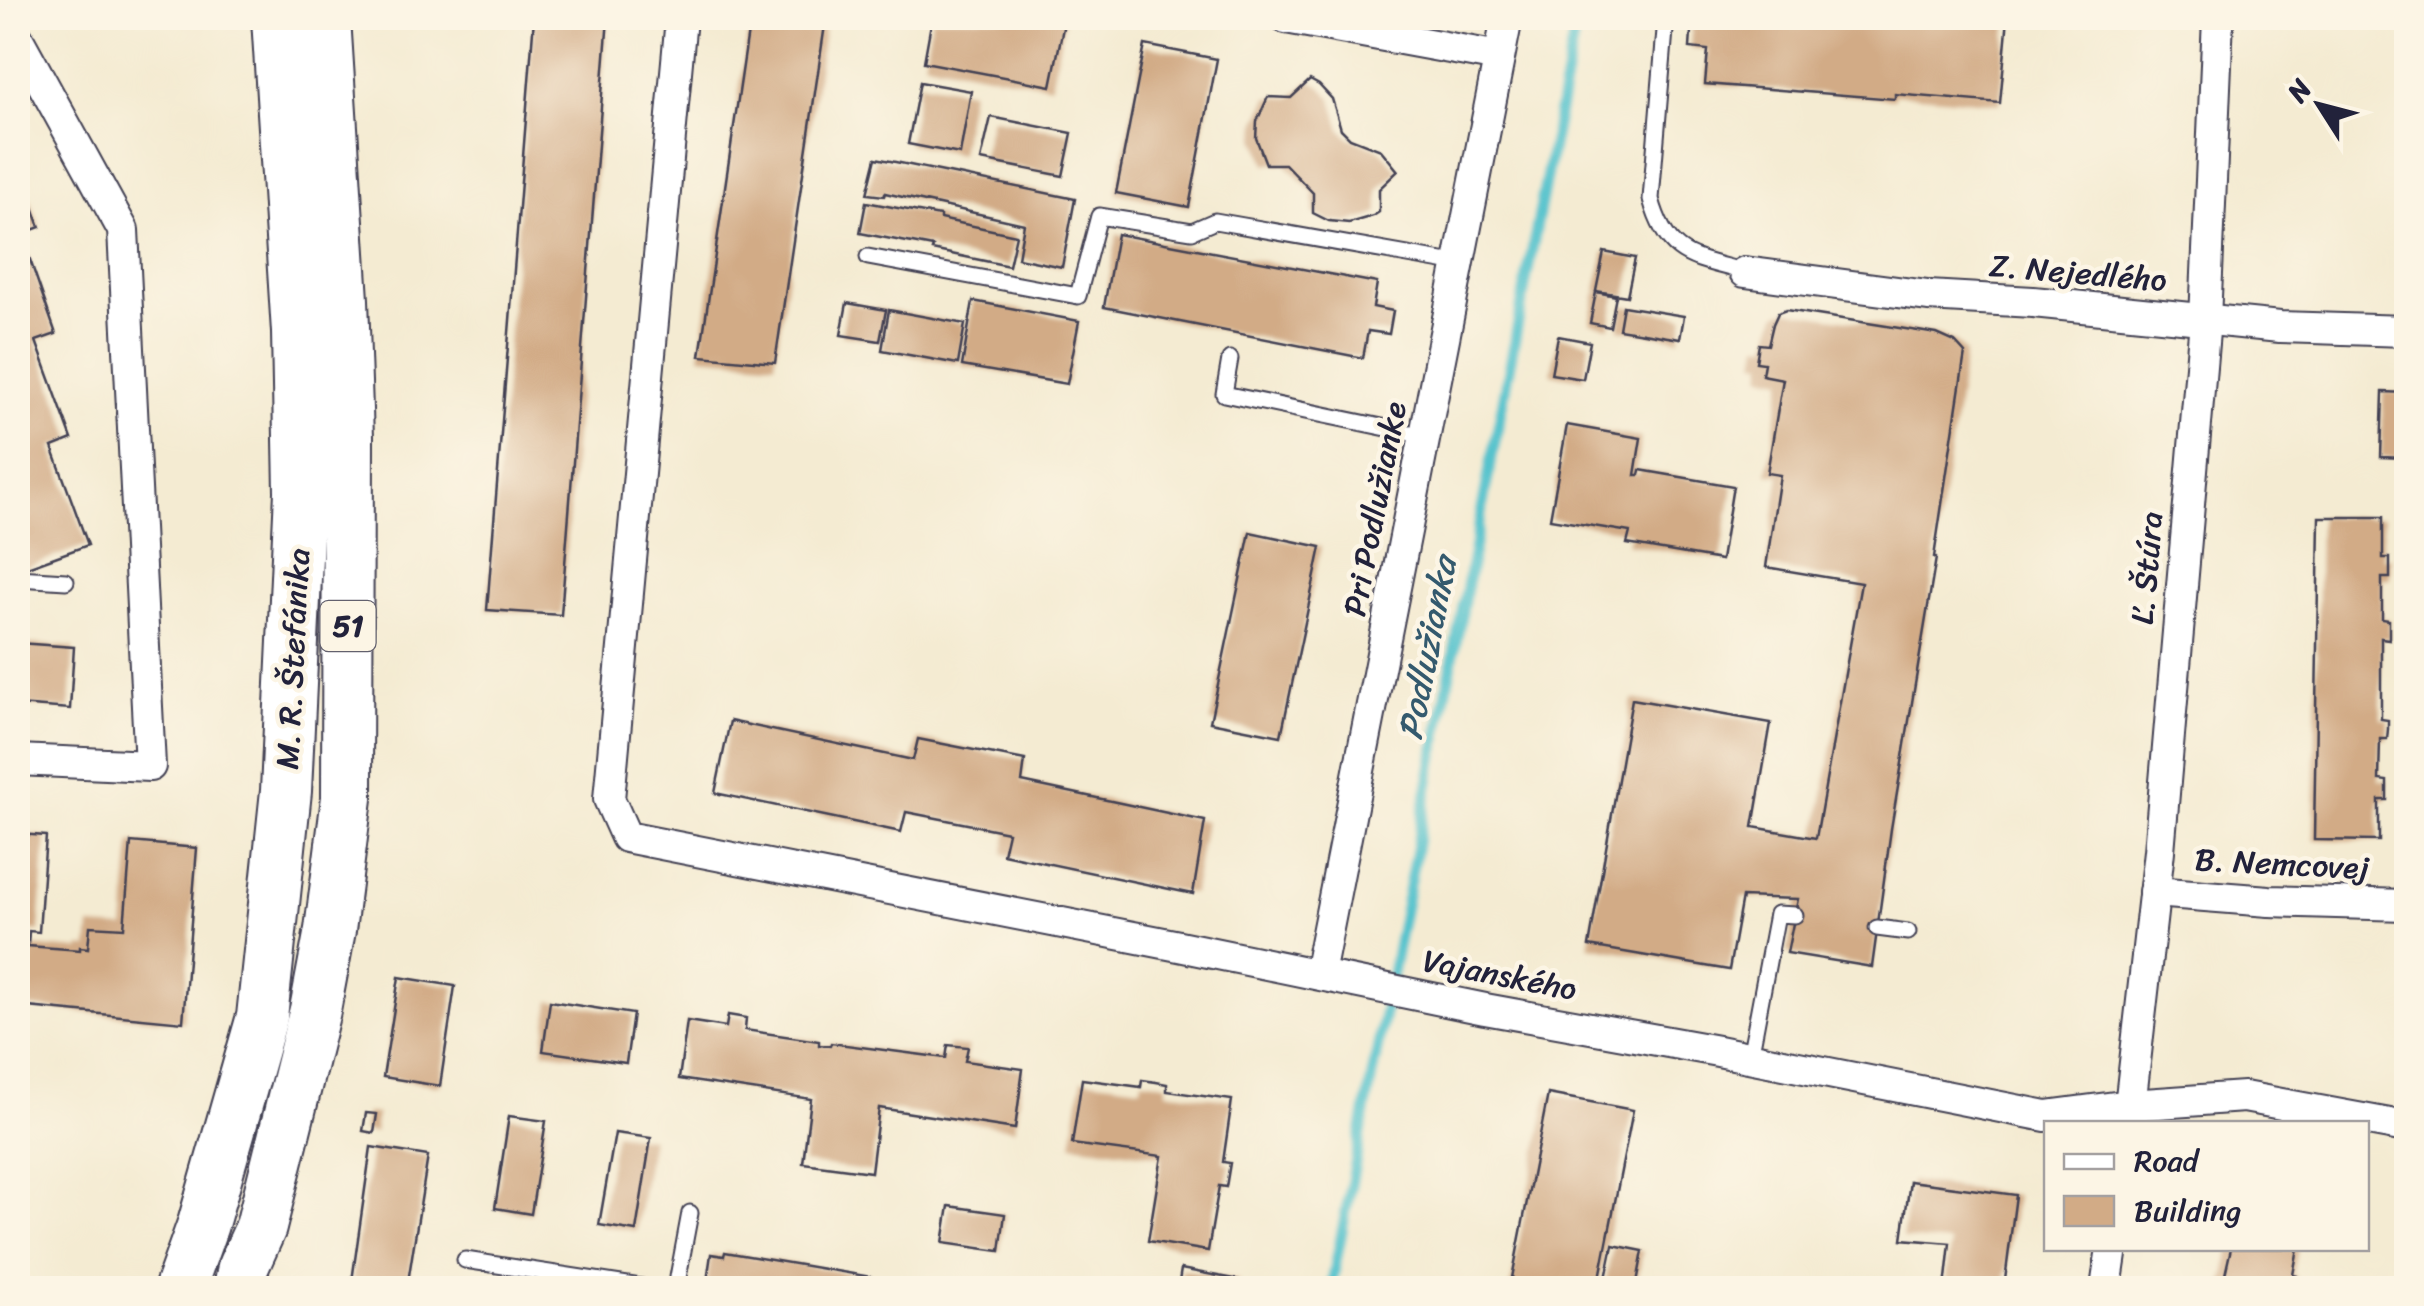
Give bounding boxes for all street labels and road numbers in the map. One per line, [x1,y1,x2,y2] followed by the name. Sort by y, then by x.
[1987,237,2169,309] street label: Z. Nejedlého
[1326,397,1424,621] street label: Pri Podlužianke
[2114,509,2180,627] street label: Ľ. Štúra
[259,547,327,771] street label: M. R. Štefánika
[320,601,376,651] road number: 51
[2193,831,2371,897] street label: B. Nemcovej
[1418,932,1582,1018] street label: Vajanského

